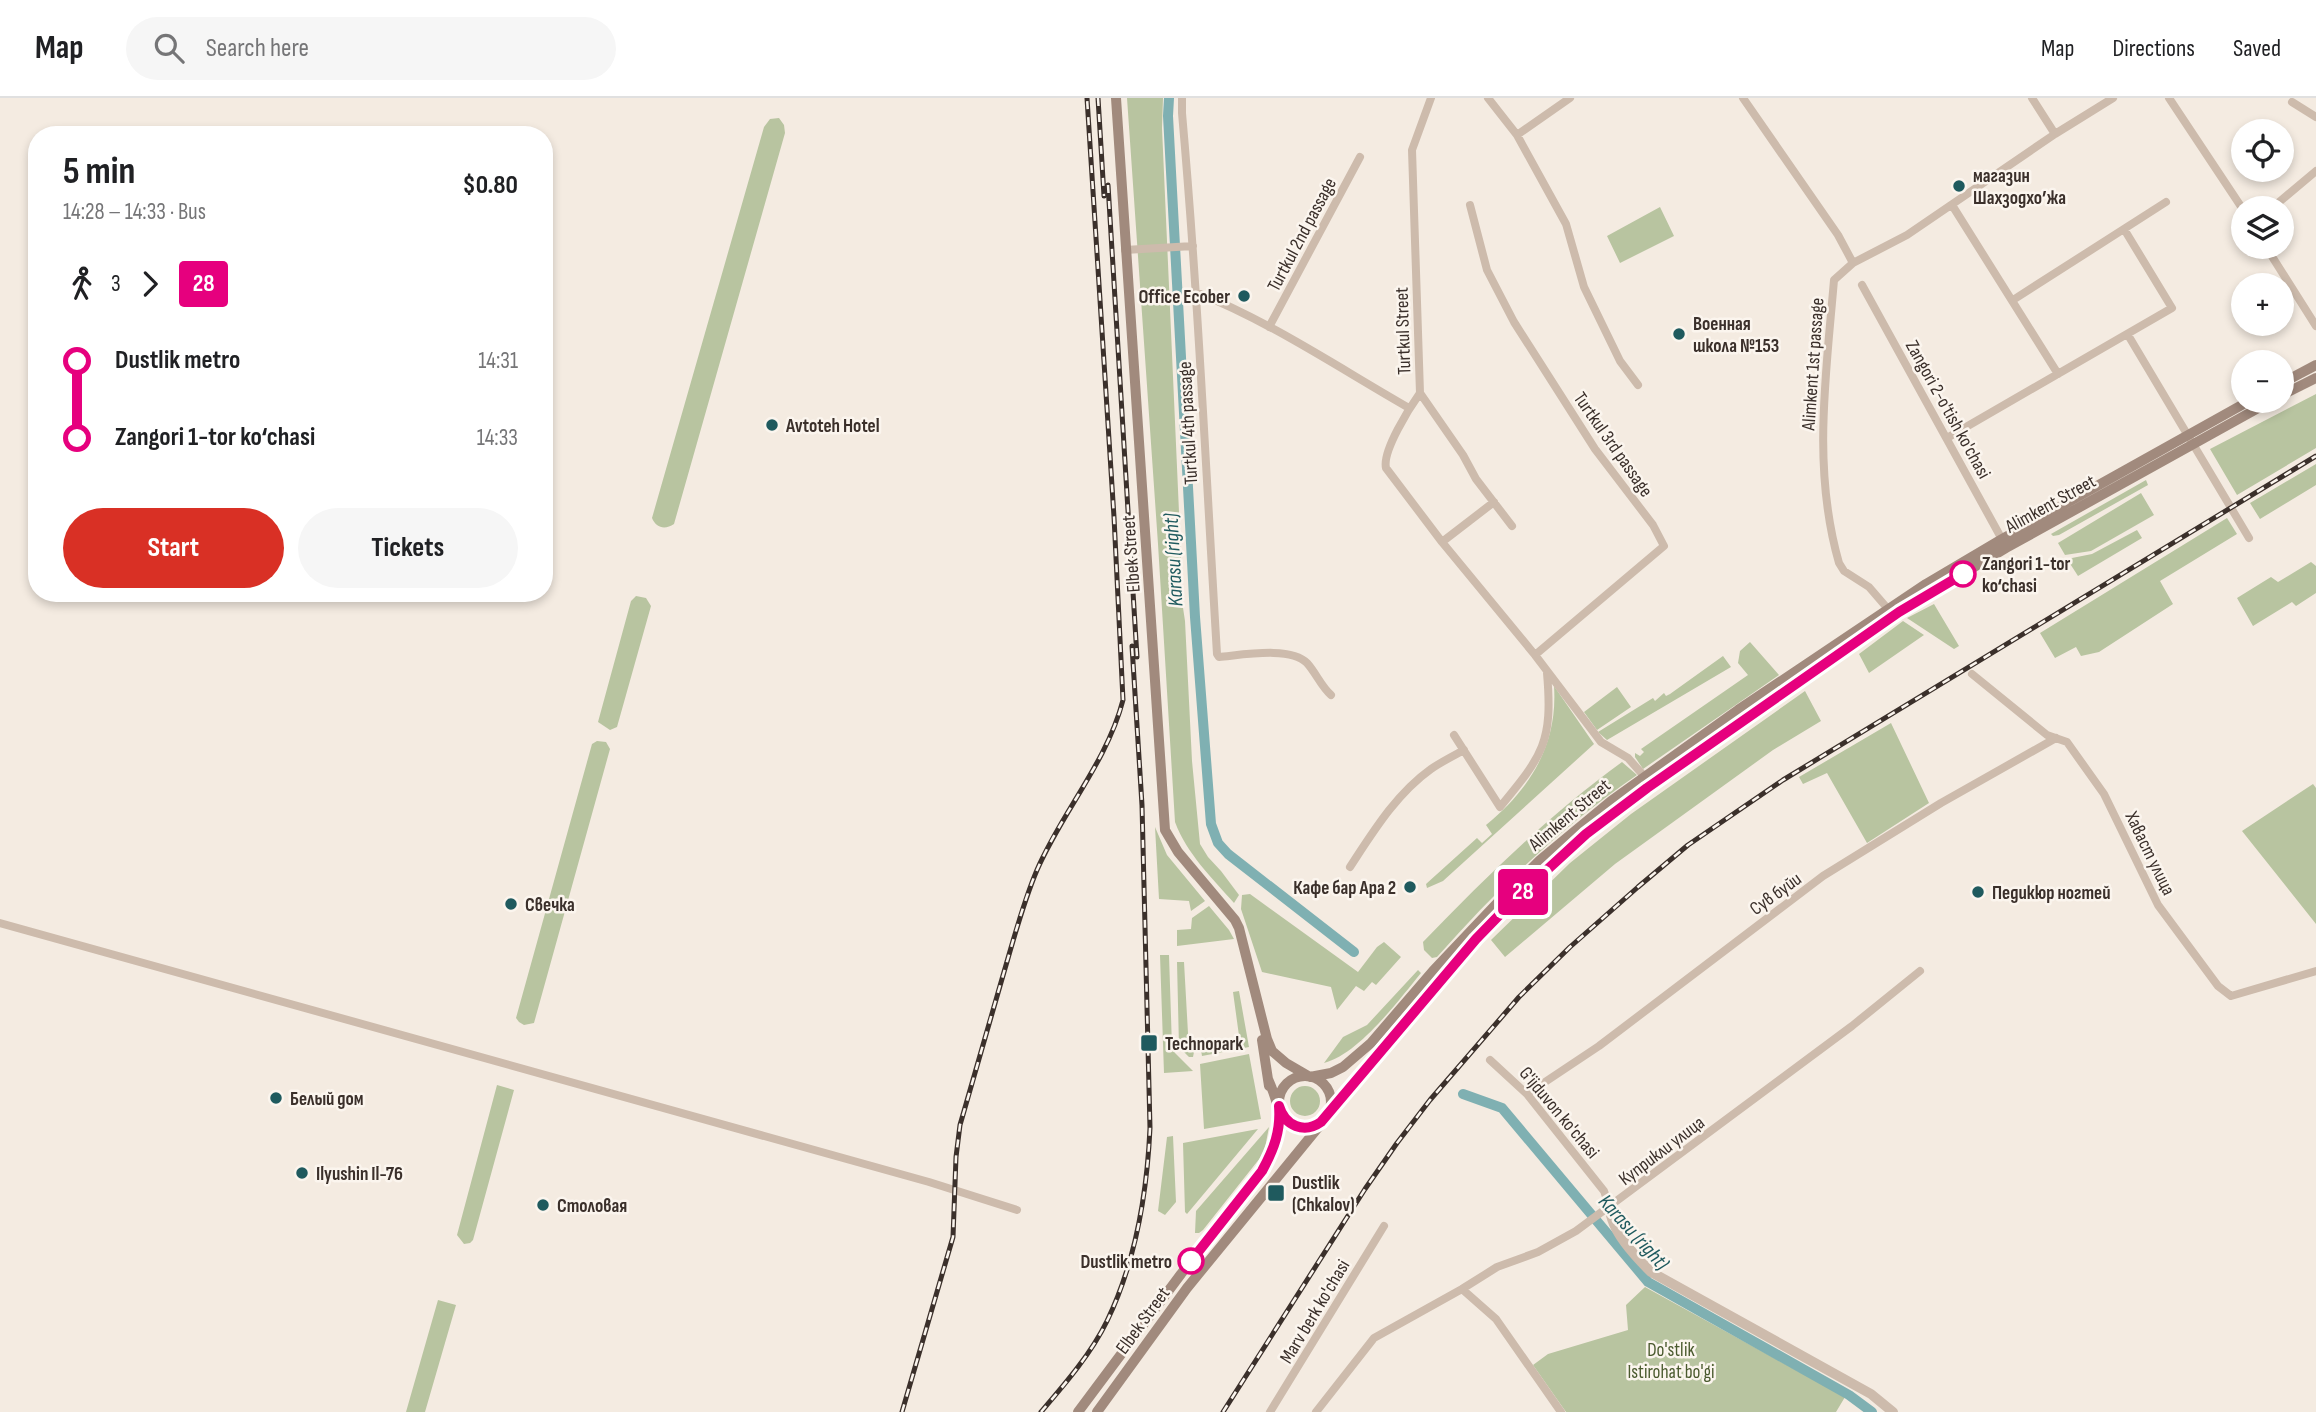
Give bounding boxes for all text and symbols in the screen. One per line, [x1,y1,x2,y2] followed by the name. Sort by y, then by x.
[126,17,616,80] search box
[35,28,84,68] text: Map
[150,29,188,67] icon: search
[206,33,309,64] text: Search here
[2041,34,2074,63] text: Map
[2112,34,2195,63] text: Directions
[2233,34,2281,63] text: Saved
[2231,119,2294,413] map controls
[2231,119,2294,182] button: locate
[63,149,135,194] text: 5 min
[1973,165,2066,210] place label: магазин Шахзодхо’жа
[462,170,518,201] text: $0.80
[1263,174,1342,295] street label: Turtkul 2nd passage
[1951,178,1967,194] marker: магазин Шахзодхо’жа
[2231,196,2294,259] button: layers
[63,198,206,226] text: 14:28 – 14:33 · Bus
[63,265,101,303] icon: walk
[131,265,169,303] icon: forward
[193,269,214,298] text: 28
[111,270,121,298] text: 3
[2231,273,2294,336] button: +
[1138,286,1230,309] place label: Office Ecober
[1390,287,1417,375] street label: Turtkul Street
[1236,288,1252,304] marker: Office Ecober
[1797,297,1830,432] street label: Alimkent 1st passage
[1693,313,1779,358] place label: Военная школа №153
[1671,326,1687,342] marker: Военная школа №153
[1900,336,1995,483] street label: Zangori 2-o'tish ko'chasi
[115,345,240,376] text: Dustlik metro
[478,347,518,375] text: 14:31
[2231,350,2294,413] button: −
[1174,361,1203,485] street label: Turtkul 4th passage
[1568,388,1657,502] street label: Turtkul 3rd passage
[785,415,880,438] place label: Avtoteh Hotel
[764,417,780,433] marker: Avtoteh Hotel
[115,422,315,453] text: Zangori 1-tor ko‘chasi
[477,424,518,452] text: 14:33
[2001,470,2100,539] street label: Alimkent Street
[63,508,284,588] button: Start
[298,508,518,588] button: Tickets
[1159,512,1188,607] water label: Karasu (right)
[1117,514,1146,593] street label: Elbek Street
[1982,553,2071,598] place label: Zangori 1-tor ko‘chasi
[1950,561,1976,587] marker: Zangori 1-tor ko‘chasi
[1524,774,1616,857] street label: Alimkent Street
[2119,807,2180,899] street label: Хаваст улица
[1745,868,1806,921] street label: Сув буйи
[1492,869,1554,915] line badge: 28
[1293,877,1396,900] place label: Кафе бар Ара 2
[1512,877,1534,906] text: 28
[1402,879,1418,895] marker: Кафе бар Ара 2
[1992,882,2110,905] place label: Педикюр ногтей
[1970,884,1986,900] marker: Педикюр ногтей
[525,894,575,917] place label: Свечка
[503,896,519,912] marker: Свечка
[1139,1033,1159,1053] marker: Technopark
[1165,1033,1243,1056] place label: Technopark
[1514,1062,1604,1164] street label: G'ijduvon ko'chasi
[290,1088,364,1111] place label: Белый дом
[268,1090,284,1106] marker: Белый дом
[1614,1111,1709,1191] street label: Куприкли улица
[316,1163,403,1186] place label: Ilyushin Il-76
[294,1165,310,1181] marker: Ilyushin Il-76
[1292,1172,1355,1217] place label: Dustlik (Chkalov)
[1266,1183,1286,1203] marker: Dustlik (Chkalov)
[1593,1189,1674,1276] water label: Karasu (right)
[557,1195,627,1218] place label: Столовая
[535,1197,551,1213] marker: Столовая
[1178,1248,1204,1274] marker: Dustlik metro
[1080,1251,1172,1274] place label: Dustlik metro
[1275,1256,1355,1368] street label: Marv berk ko'chasi
[1111,1283,1175,1359] street label: Elbek Street
[1627,1339,1715,1384] park label: Do'stlik Istirohat bo'gi

